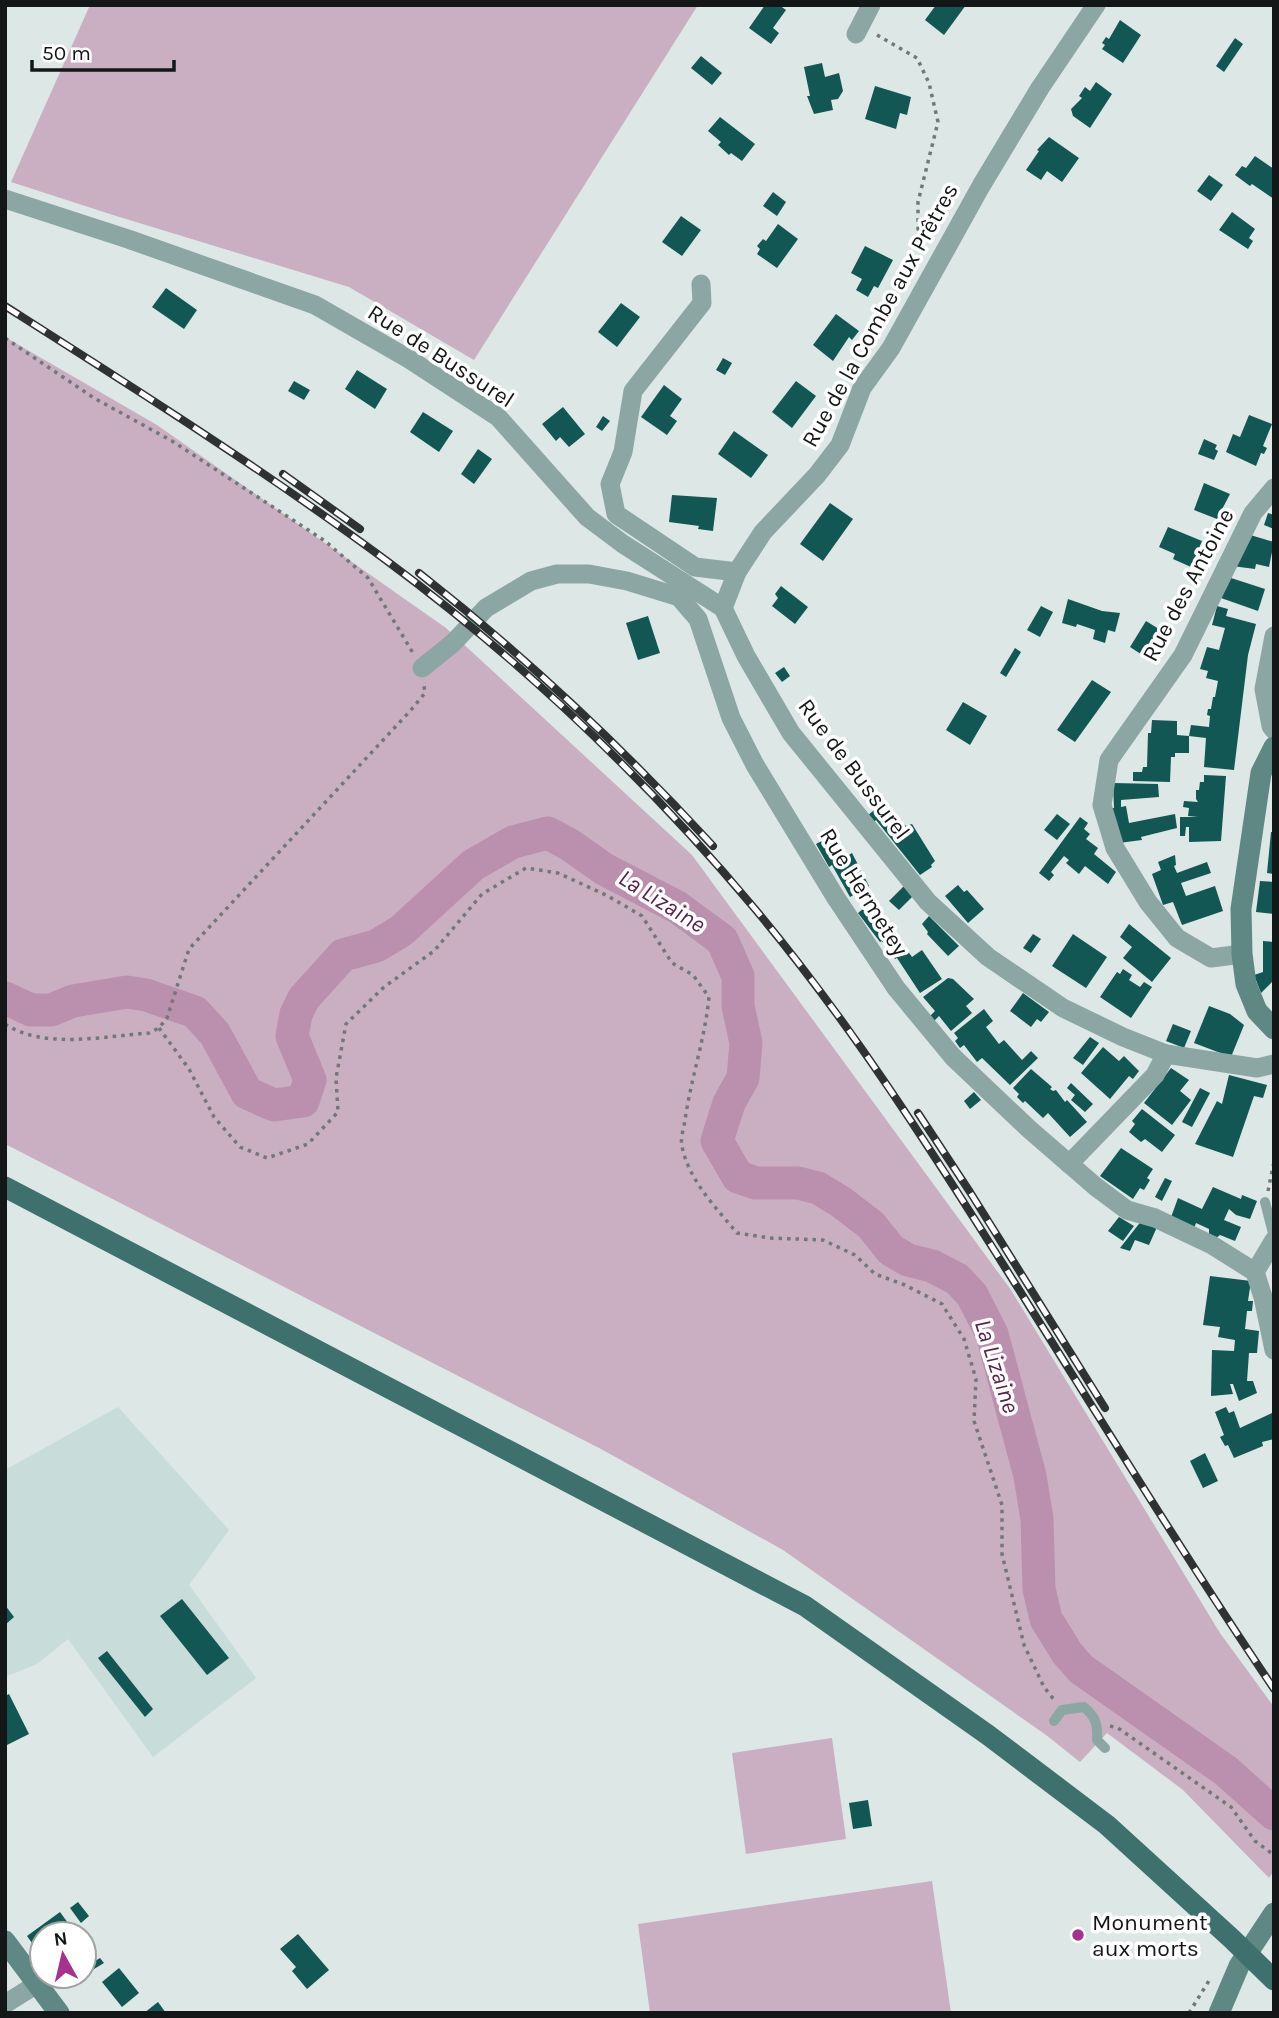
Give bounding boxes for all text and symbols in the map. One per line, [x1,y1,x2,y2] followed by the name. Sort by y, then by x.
[32,28,173,72] scale bar
[42,41,91,65] text: 50 m
[796,178,964,452] street label: Rue de la Combe aux Prêtres
[363,299,519,413] street label: Rue de Bussurel
[1136,504,1240,666] street label: Rue des Antoine
[792,693,916,845] street label: Rue de Bussurel
[814,823,914,961] street label: Rue Hermetey
[614,863,710,939] water label: La Lizaine
[969,1316,1025,1416] water label: La Lizaine
[1092,1909,1208,1962] place label: Monument aux morts
[28,1920,98,1990] north arrow
[52,1927,69,1951] text: N
[1070,1927,1086,1943] marker: Monument aux morts

